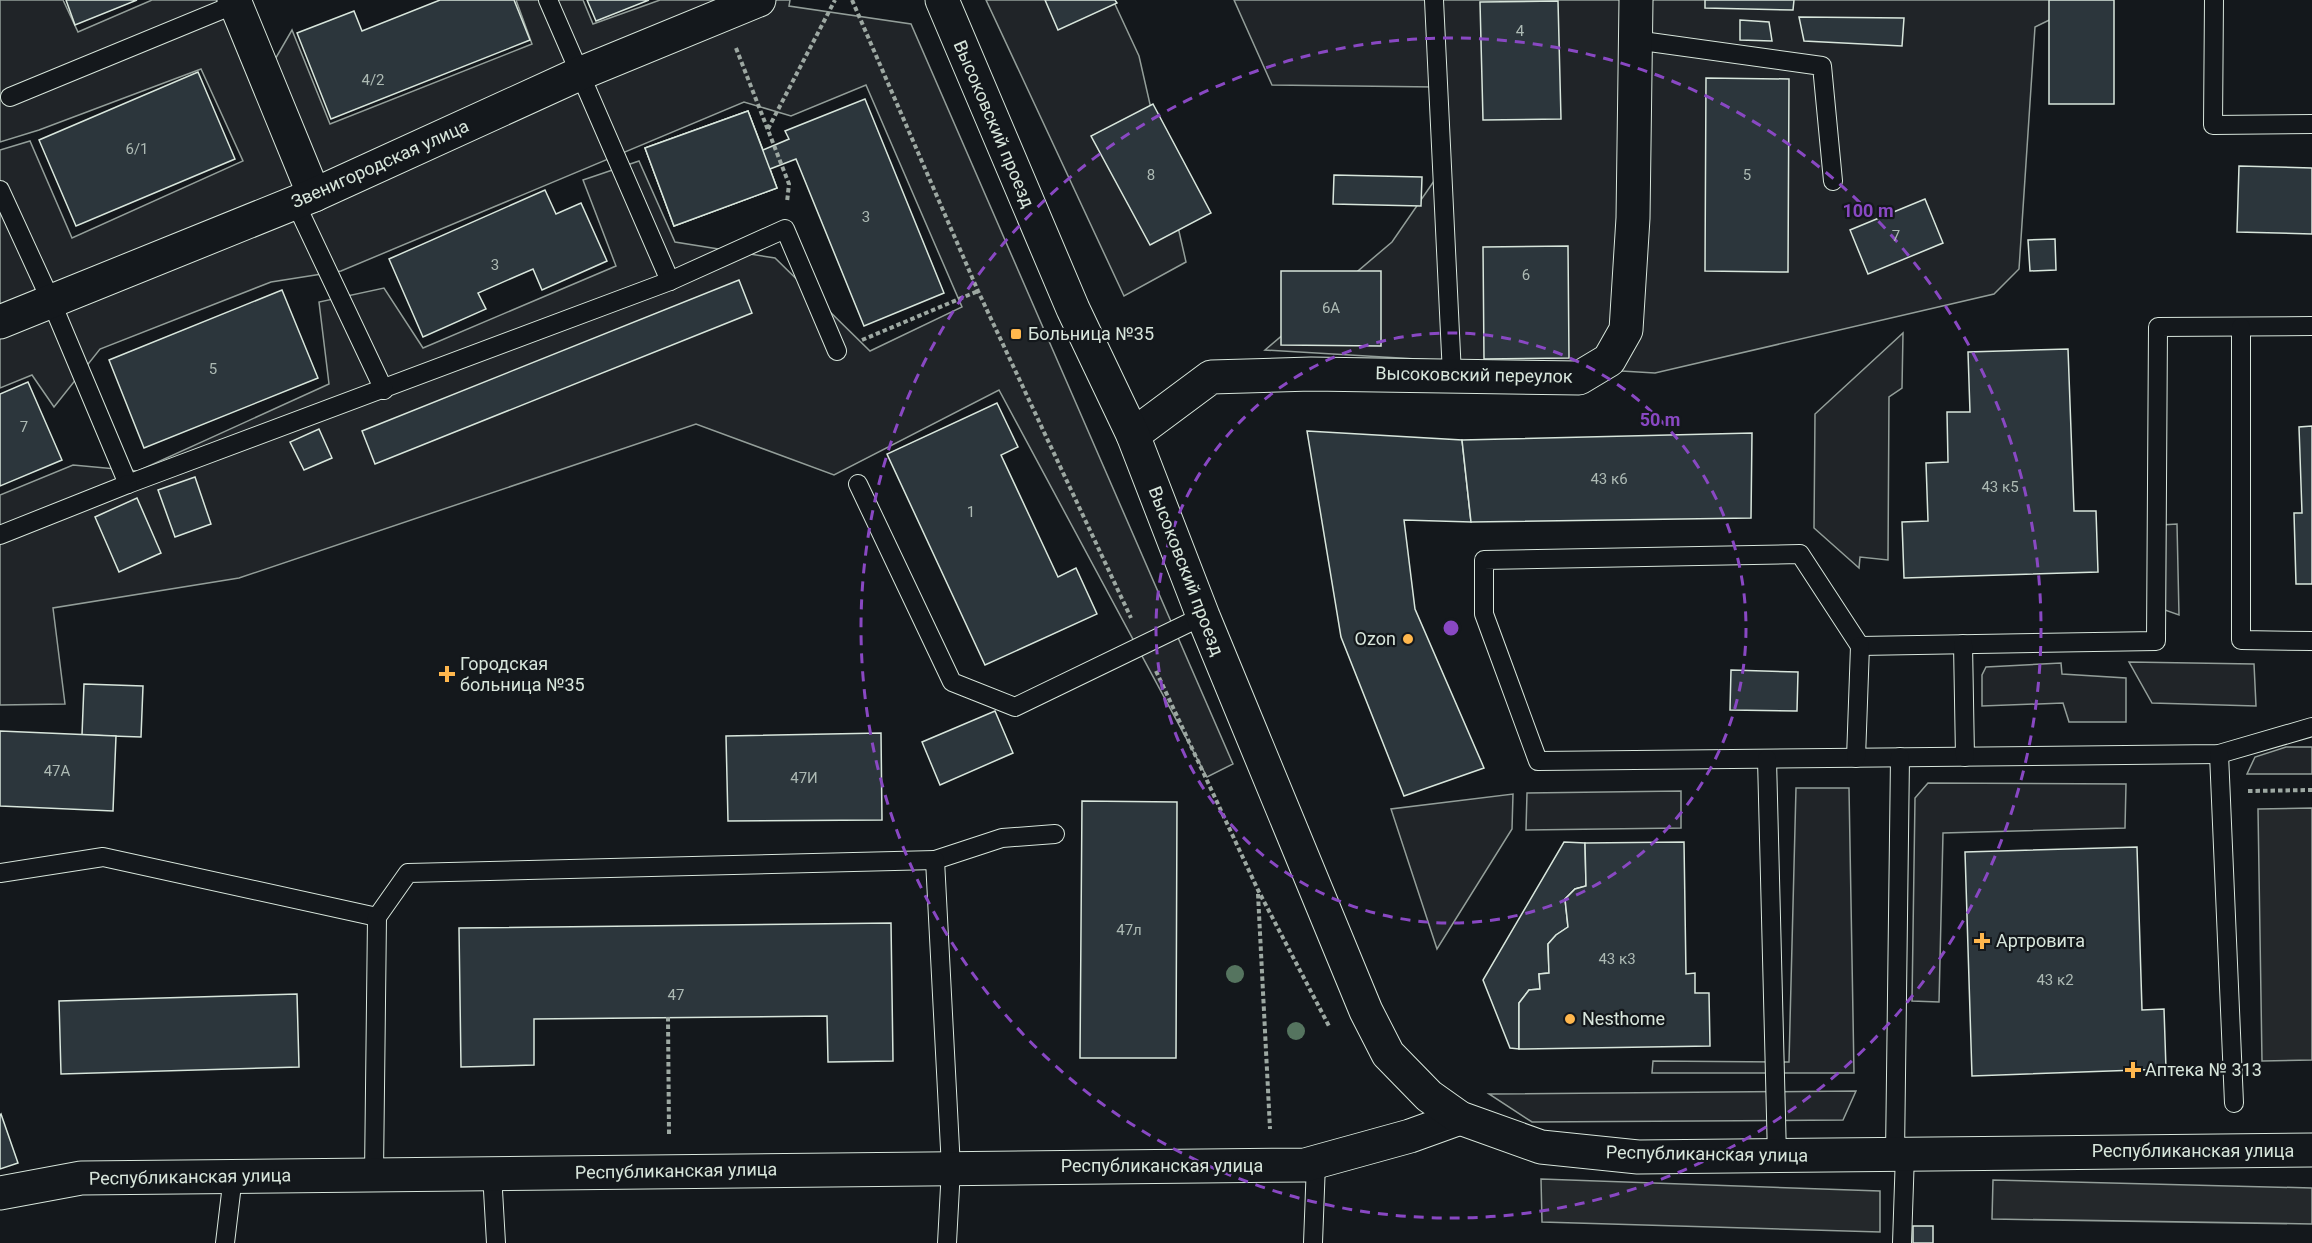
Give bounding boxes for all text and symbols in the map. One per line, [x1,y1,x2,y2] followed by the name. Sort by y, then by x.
[1516,22,1525,40] house number: 4
[950,37,1039,211] street label: Высоковский проезд
[361,71,385,89] house number: 4/2
[288,115,472,212] street label: Звенигородская улица
[125,140,149,158] house number: 6/1
[1147,166,1155,184] house number: 8
[1743,166,1751,184] house number: 5
[1842,200,1894,221] text: 100 m
[862,208,870,226] house number: 3
[1892,227,1900,245] house number: 7
[491,256,499,274] house number: 3
[1522,266,1530,284] house number: 6
[1322,299,1340,317] house number: 6А
[1028,323,1154,344] place label: Больница №35
[1009,327,1023,341] marker: Больница №35
[209,360,217,378] house number: 5
[1375,362,1573,387] street label: Высоковский переулок
[1640,409,1680,430] text: 50 m
[20,418,28,436] house number: 7
[1590,470,1628,488] house number: 43 к6
[1981,478,2019,496] house number: 43 к5
[1144,483,1229,659] street label: Высоковский проезд
[967,503,975,521] house number: 1
[1441,618,1461,638] centre of rings
[1355,628,1396,649] place label: Ozon
[1401,632,1415,646] marker: Ozon
[460,653,585,695] place label: Городская больница №35
[438,665,456,683] marker: Городская больница №35
[44,762,71,780] house number: 47А
[790,769,818,787] house number: 47И
[1116,921,1142,939] house number: 47л
[1996,930,2085,951] place label: Артровита
[1973,932,1991,950] marker: Артровита
[1598,950,1636,968] house number: 43 к3
[2036,971,2074,989] house number: 43 к2
[668,986,684,1004] house number: 47
[1582,1008,1665,1029] place label: Nesthome
[1563,1012,1577,1026] marker: Nesthome
[2145,1059,2262,1080] place label: Аптека № 313
[2126,1063,2140,1077] marker: Аптека № 313
[2092,1140,2294,1161] street label: Республиканская улица
[1606,1141,1808,1166] street label: Республиканская улица
[1061,1155,1263,1176] street label: Республиканская улица
[575,1158,777,1183] street label: Республиканская улица
[89,1164,291,1189] street label: Республиканская улица

